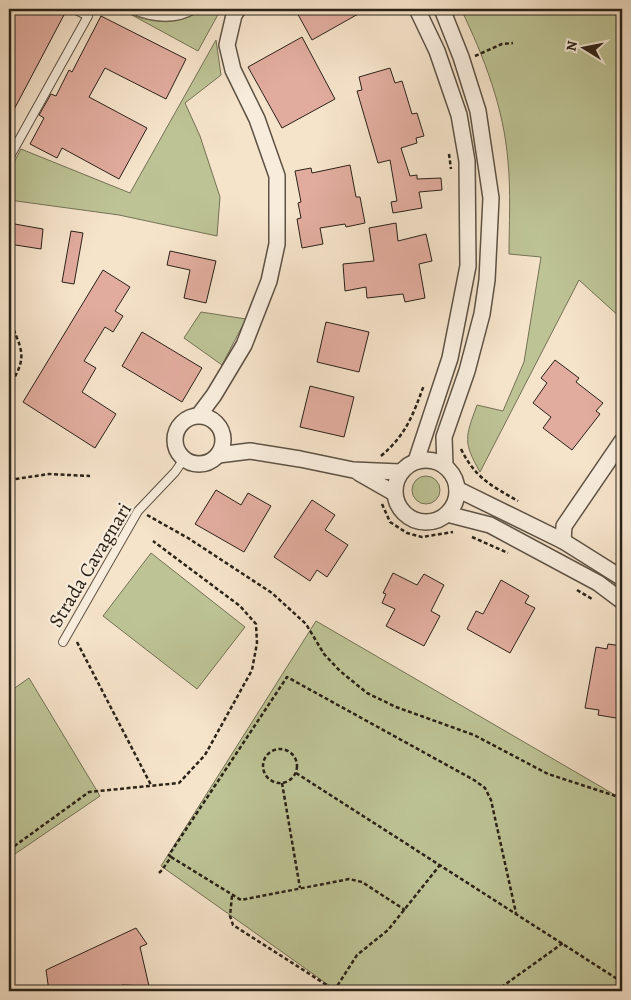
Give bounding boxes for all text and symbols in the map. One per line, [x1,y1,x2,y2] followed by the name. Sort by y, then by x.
[558,22,608,72] north arrow
[561,39,582,53] text: N
[42,498,138,632] street label: Strada Cavagnari

